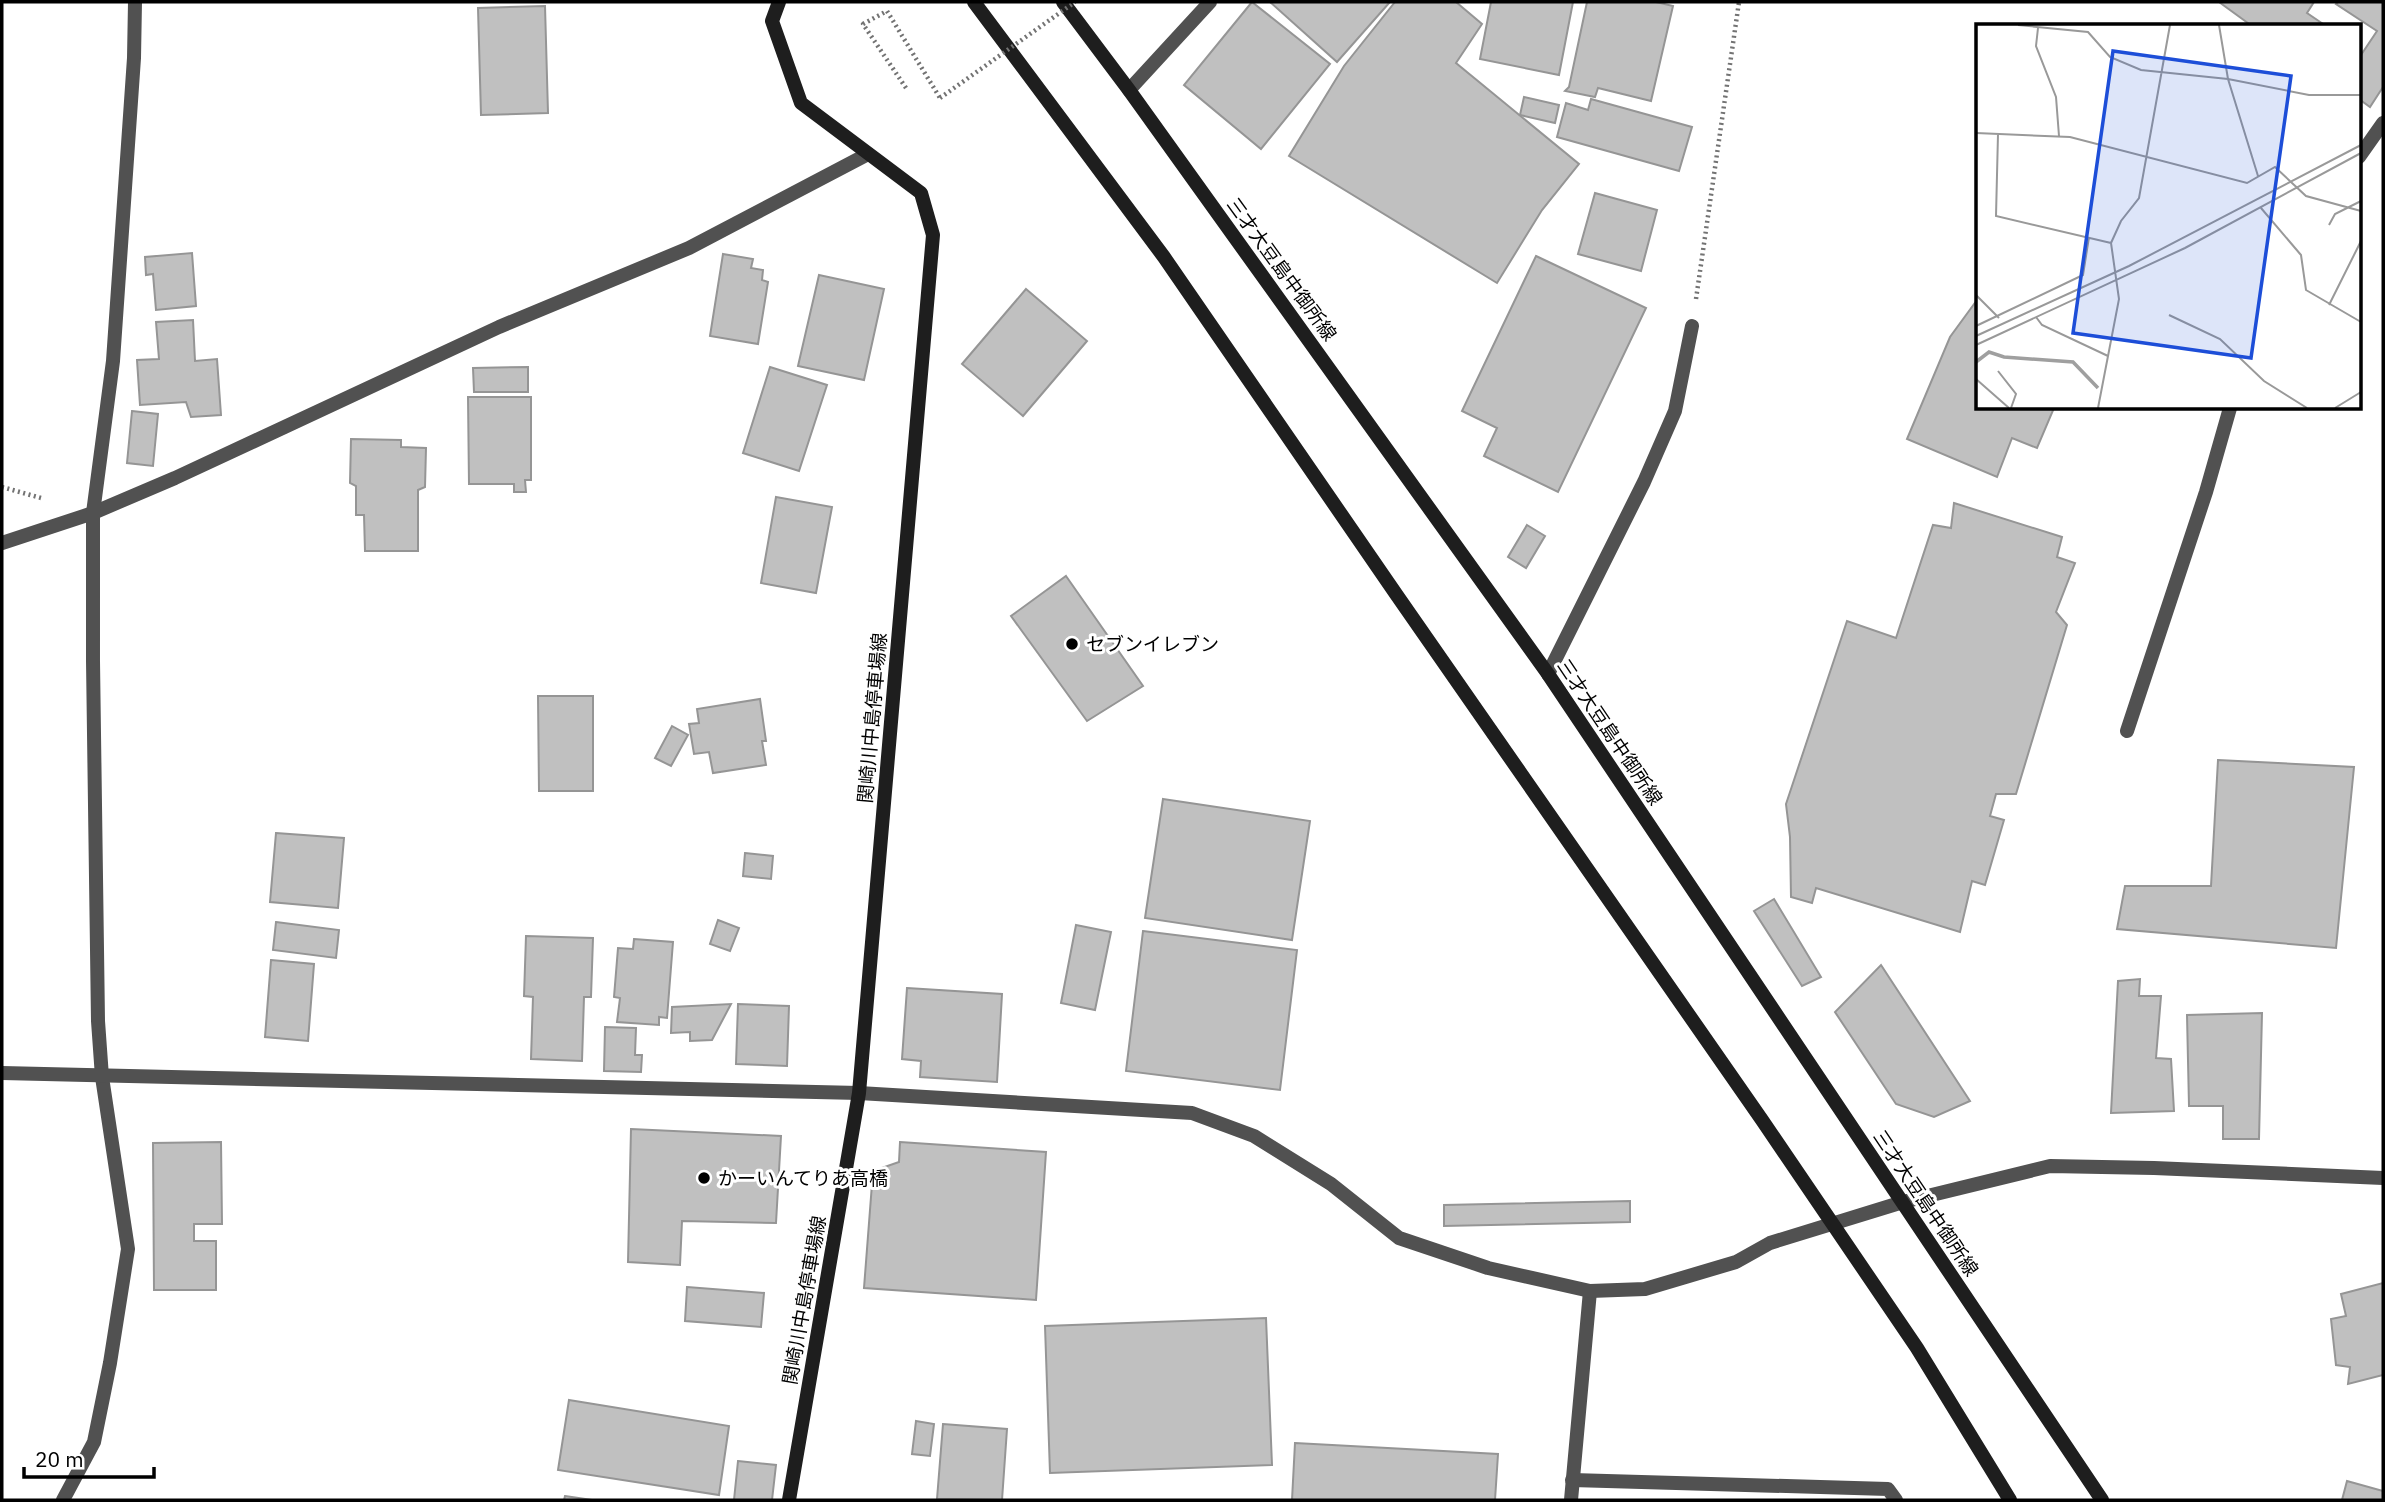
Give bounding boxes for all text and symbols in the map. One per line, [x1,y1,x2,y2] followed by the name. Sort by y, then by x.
[1976,24,2360,410] inset map
[1222,193,1342,345] street label: 三才大豆島中御所線
[853,632,891,804] street label: 関崎川中島停車場線
[1086,632,1219,656] place label: セブンイレブン
[1064,636,1080,652] marker: セブンイレブン
[1552,654,1668,810] street label: 三才大豆島中御所線
[1868,1125,1984,1281] street label: 三才大豆島中御所線
[718,1166,888,1190] place label: かーいんてりあ高橋
[696,1170,712,1186] marker: かーいんてりあ高橋
[777,1214,831,1386] street label: 関崎川中島停車場線
[24,1436,154,1480] scale bar
[35,1445,84,1473] text: 20 m

